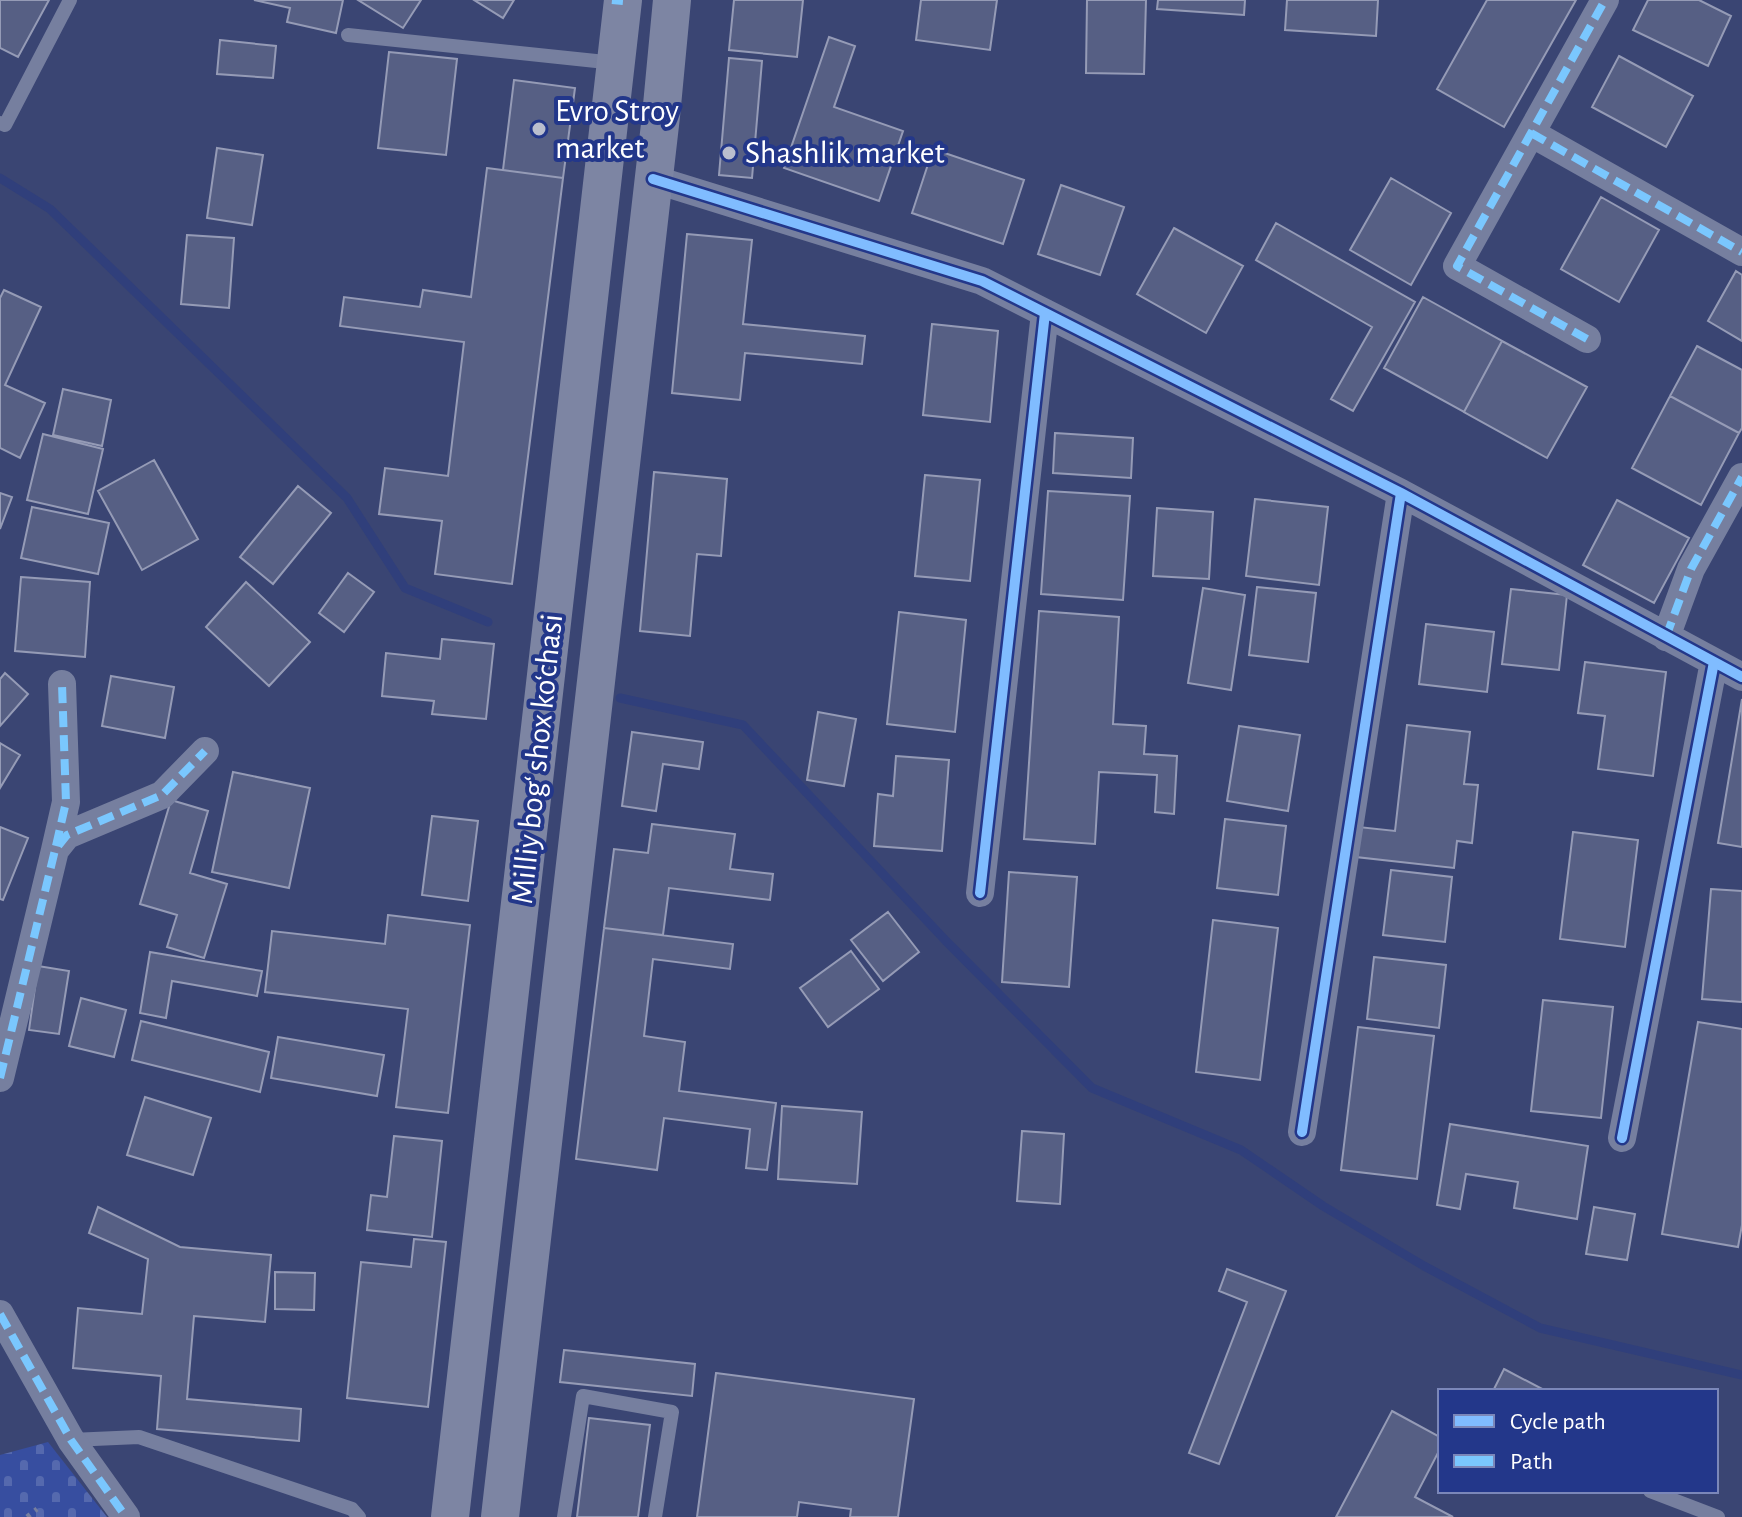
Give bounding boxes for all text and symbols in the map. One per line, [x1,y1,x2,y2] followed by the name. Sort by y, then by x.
[555,95,679,164] place label: Evro Stroy market
[530,120,548,138] marker: Evro Stroy market
[745,137,945,169] place label: Shashlik market
[720,144,738,162] marker: Shashlik market
[506,612,568,906] street label: Milliy bog‘ shox ko‘chasi
[1438,1389,1718,1493] legend
[1510,1410,1606,1434] text: Cycle path
[1510,1450,1553,1474] text: Path

